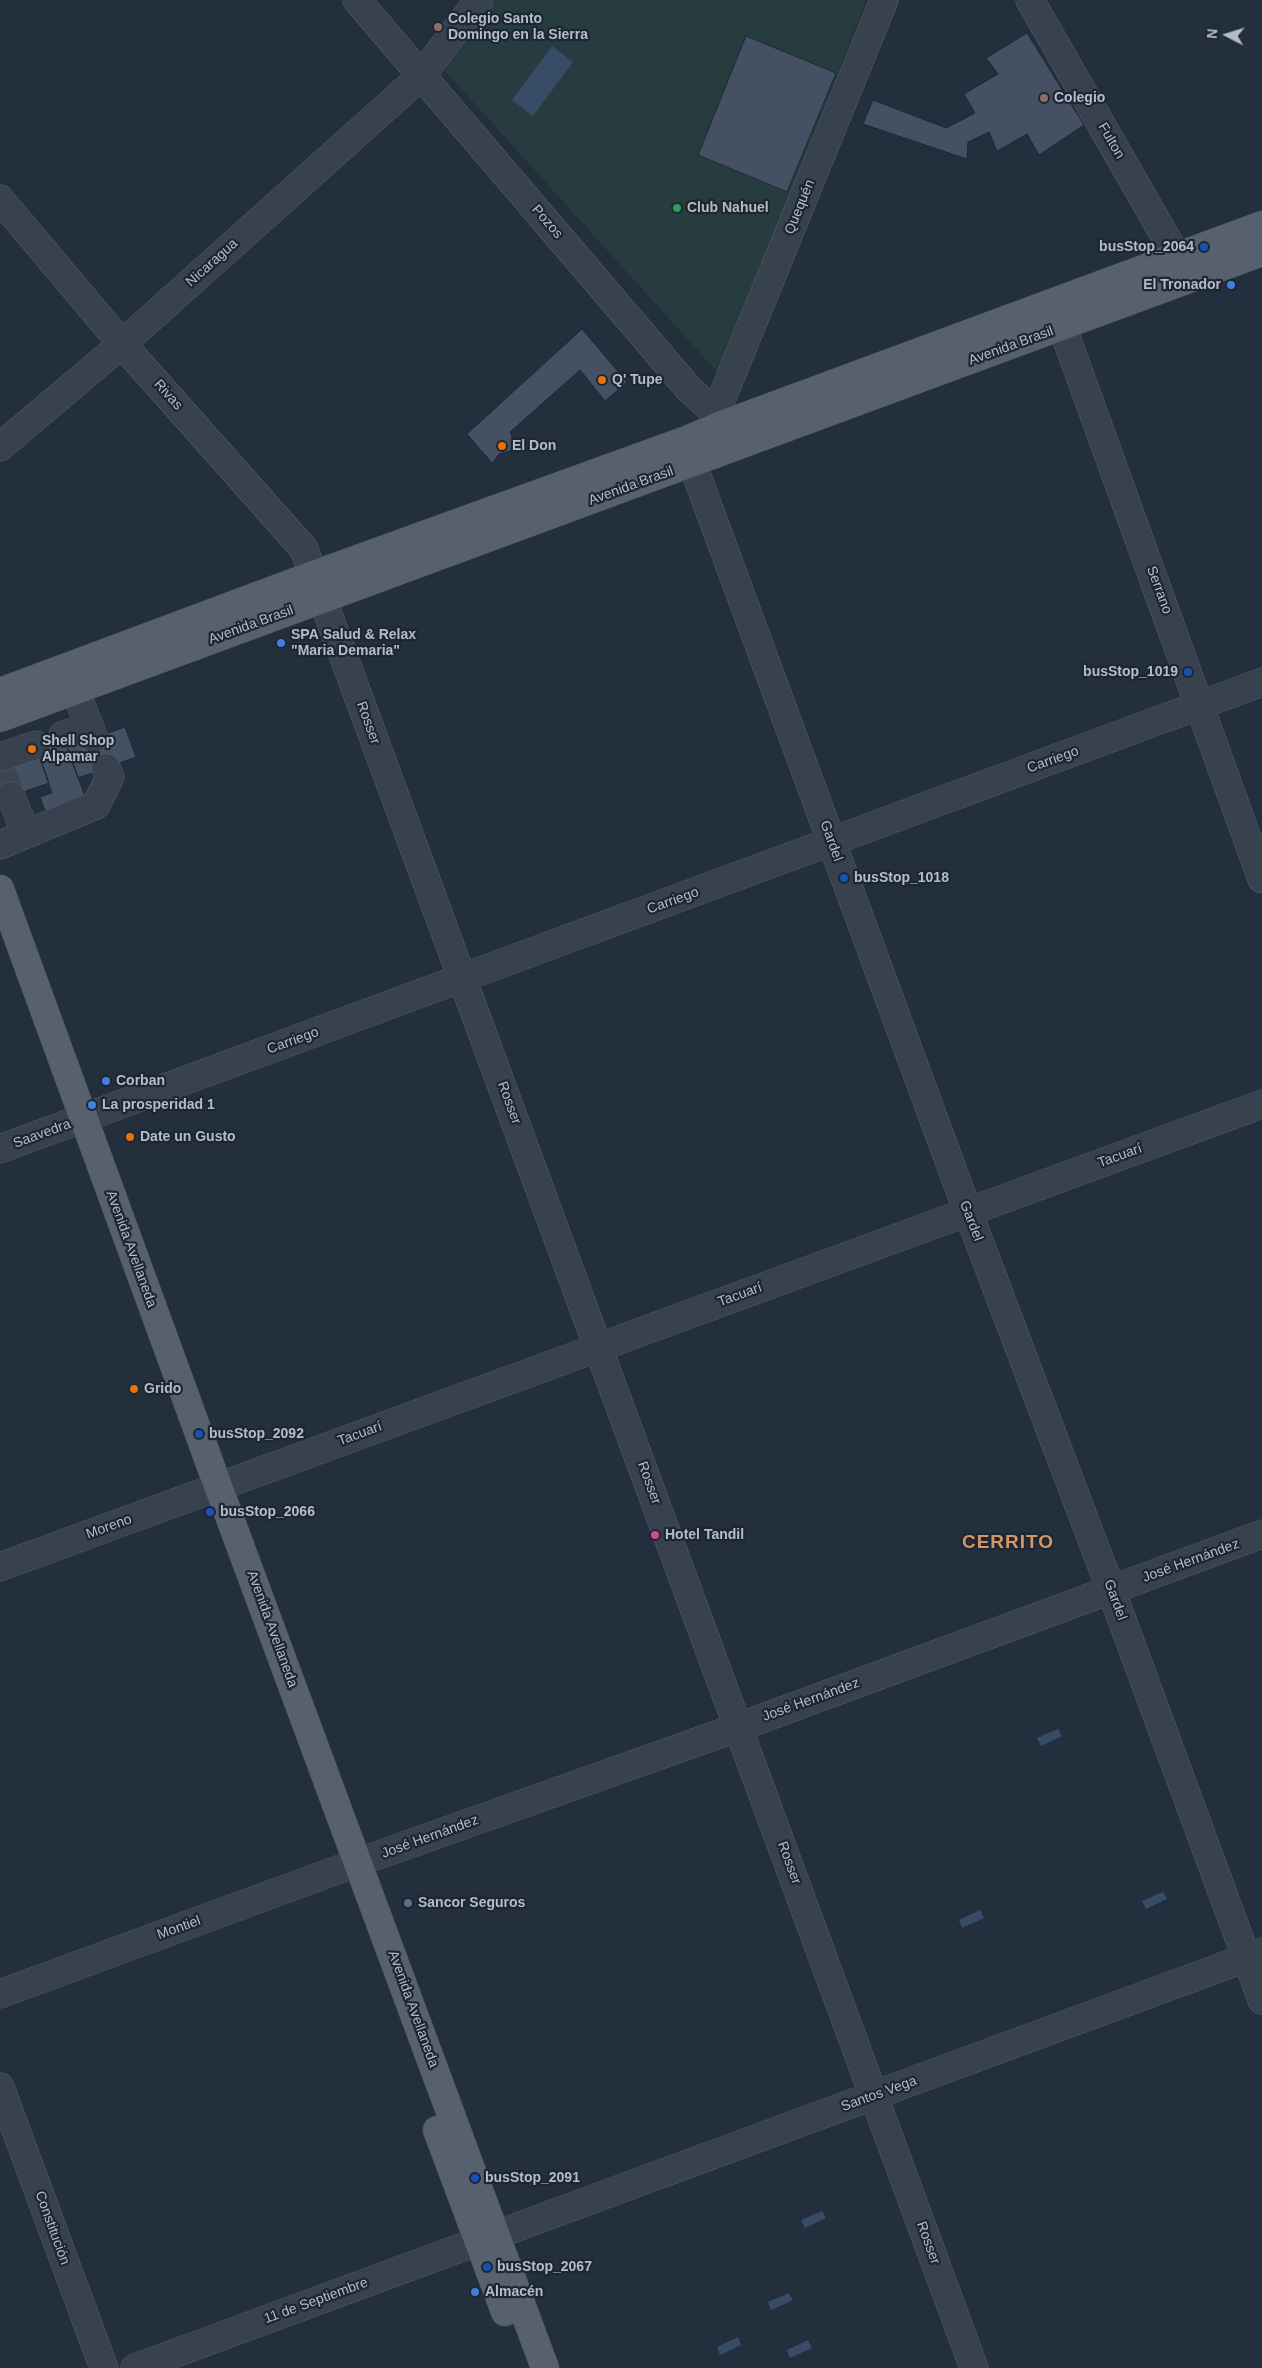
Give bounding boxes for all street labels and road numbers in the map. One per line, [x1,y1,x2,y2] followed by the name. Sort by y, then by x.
[1094,120,1128,162] street label: Fulton
[781,177,819,237] street label: Quequén
[528,202,566,242] street label: Pozos
[183,235,241,291] street label: Nicaragua
[966,323,1056,369] street label: Avenida Brasil
[150,376,186,414] street label: Rivas
[586,463,676,509] street label: Avenida Brasil
[1143,564,1175,616] street label: Serrano
[206,602,296,648] street label: Avenida Brasil
[353,699,383,747] street label: Rosser
[1025,743,1081,777] street label: Carriego
[816,818,846,864] street label: Gardel
[645,884,701,918] street label: Carriego
[265,1024,321,1058] street label: Carriego
[494,1079,524,1127] street label: Rosser
[11,1116,73,1152] street label: Saavedra
[1096,1140,1144,1172] street label: Tacuarí
[102,1188,160,1310] street label: Avenida Avellaneda
[956,1198,986,1244] street label: Gardel
[716,1279,764,1311] street label: Tacuarí
[336,1418,384,1450] street label: Tacuarí
[634,1459,664,1507] street label: Rosser
[84,1511,134,1543] street label: Moreno
[1140,1536,1242,1586] street label: José Hernández
[243,1568,301,1690] street label: Avenida Avellaneda
[1100,1577,1130,1623] street label: Gardel
[760,1675,862,1725] street label: José Hernández
[379,1812,481,1862] street label: José Hernández
[774,1839,804,1887] street label: Rosser
[155,1912,203,1944] street label: Montiel
[384,1948,442,2070] street label: Avenida Avellaneda
[839,2073,919,2115] street label: Santos Vega
[31,2189,73,2267] street label: Constitución
[913,2219,943,2267] street label: Rosser
[262,2274,370,2328] street label: 11 de Septiembre

